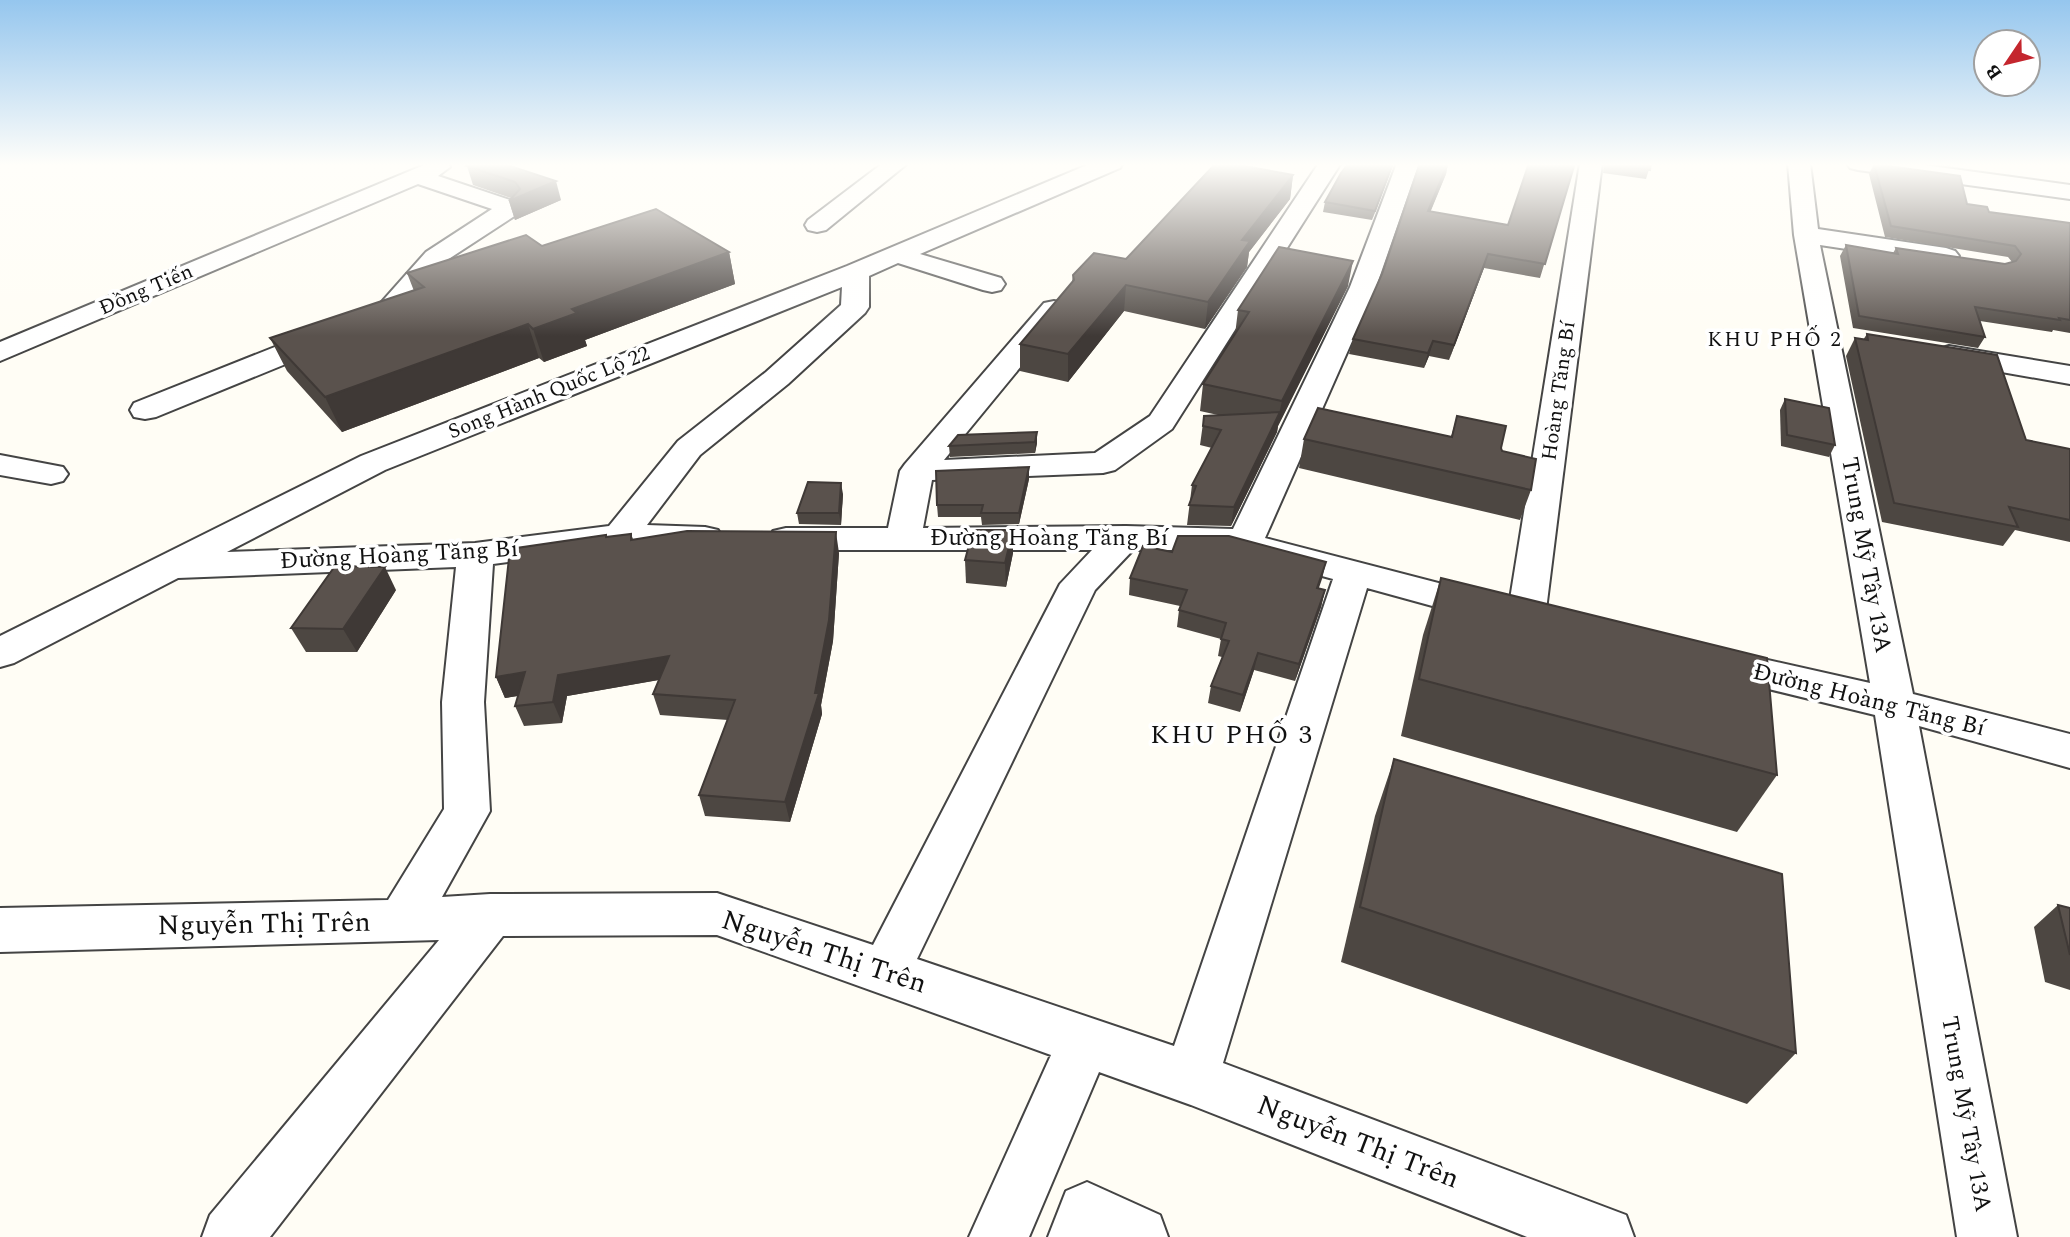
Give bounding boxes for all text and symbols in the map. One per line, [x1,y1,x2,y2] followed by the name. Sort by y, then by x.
[1972,28,2042,98] north arrow
[1979,58,2010,86] text: B
[94,256,198,324] street label: Đồng Tiến
[1533,318,1585,463] street label: Hoàng Tăng Bí
[1707,324,1843,356] district label: KHU PHỐ 2
[443,338,655,448] street label: Song Hành Quốc Lộ 22
[1831,454,1901,656] street label: Trung Mỹ Tây 13A
[930,520,1170,556] street label: Đường Hoàng Tăng Bí
[279,531,520,579] street label: Đường Hoàng Tăng Bí
[1749,654,1990,747] street label: Đường Hoàng Tăng Bí
[1150,715,1314,755] district label: KHU PHỐ 3
[716,899,932,1005] street label: Nguyễn Thị Trên
[157,901,371,947] street label: Nguyễn Thị Trên
[1931,1013,2001,1215] street label: Trung Mỹ Tây 13A
[1251,1084,1465,1200] street label: Nguyễn Thị Trên

